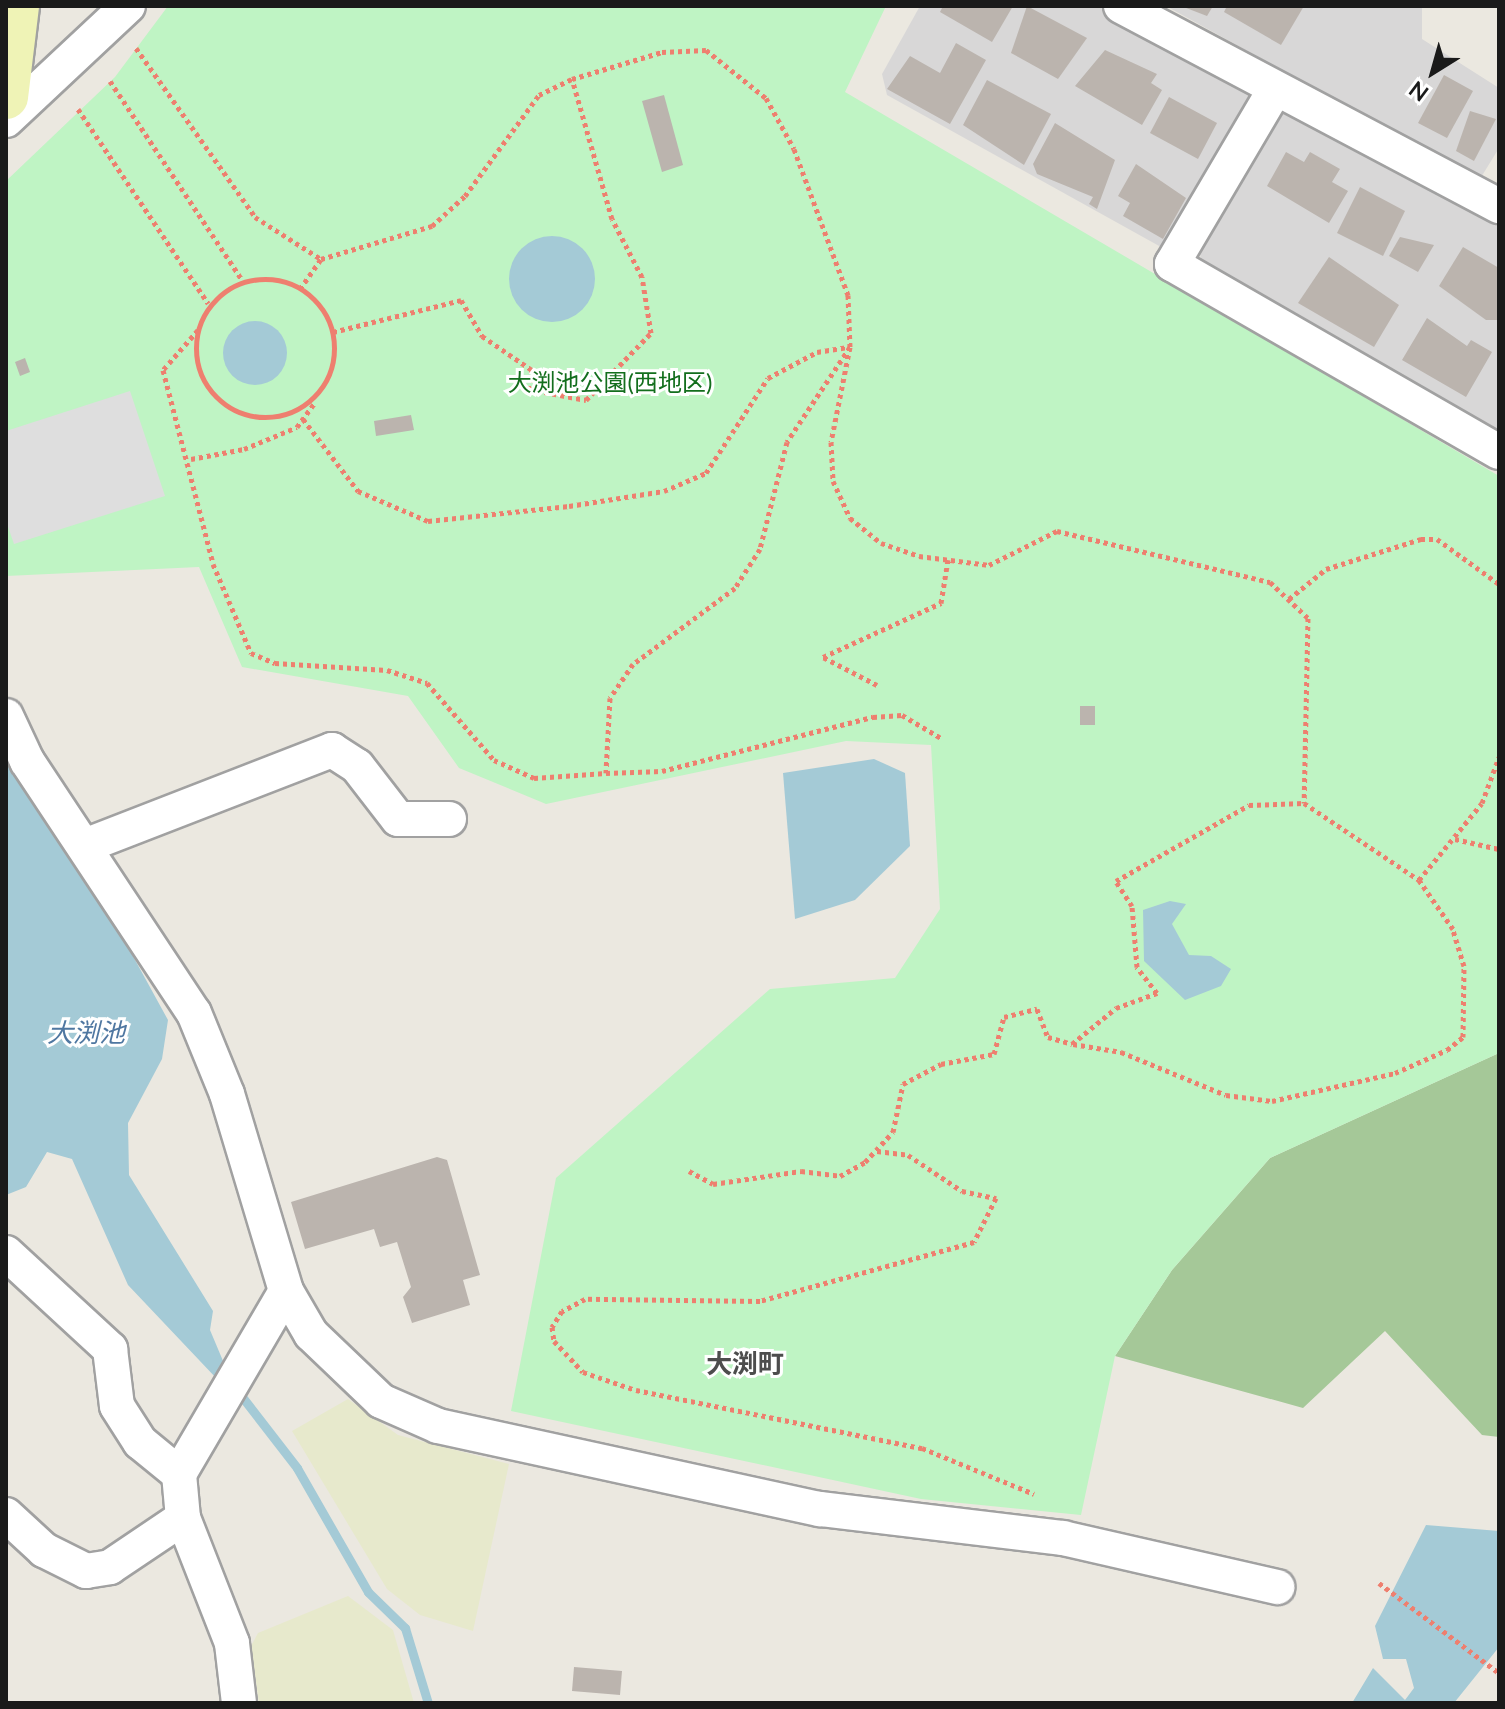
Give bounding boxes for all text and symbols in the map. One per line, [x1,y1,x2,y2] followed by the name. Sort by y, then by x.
[1393,32,1473,112] north arrow
[1403,76,1433,107] text: N
[508,368,712,396] park label: 大渕池公園(西地区)
[47,1017,125,1049] water label: 大渕池
[706,1348,784,1380] district label: 大渕町

